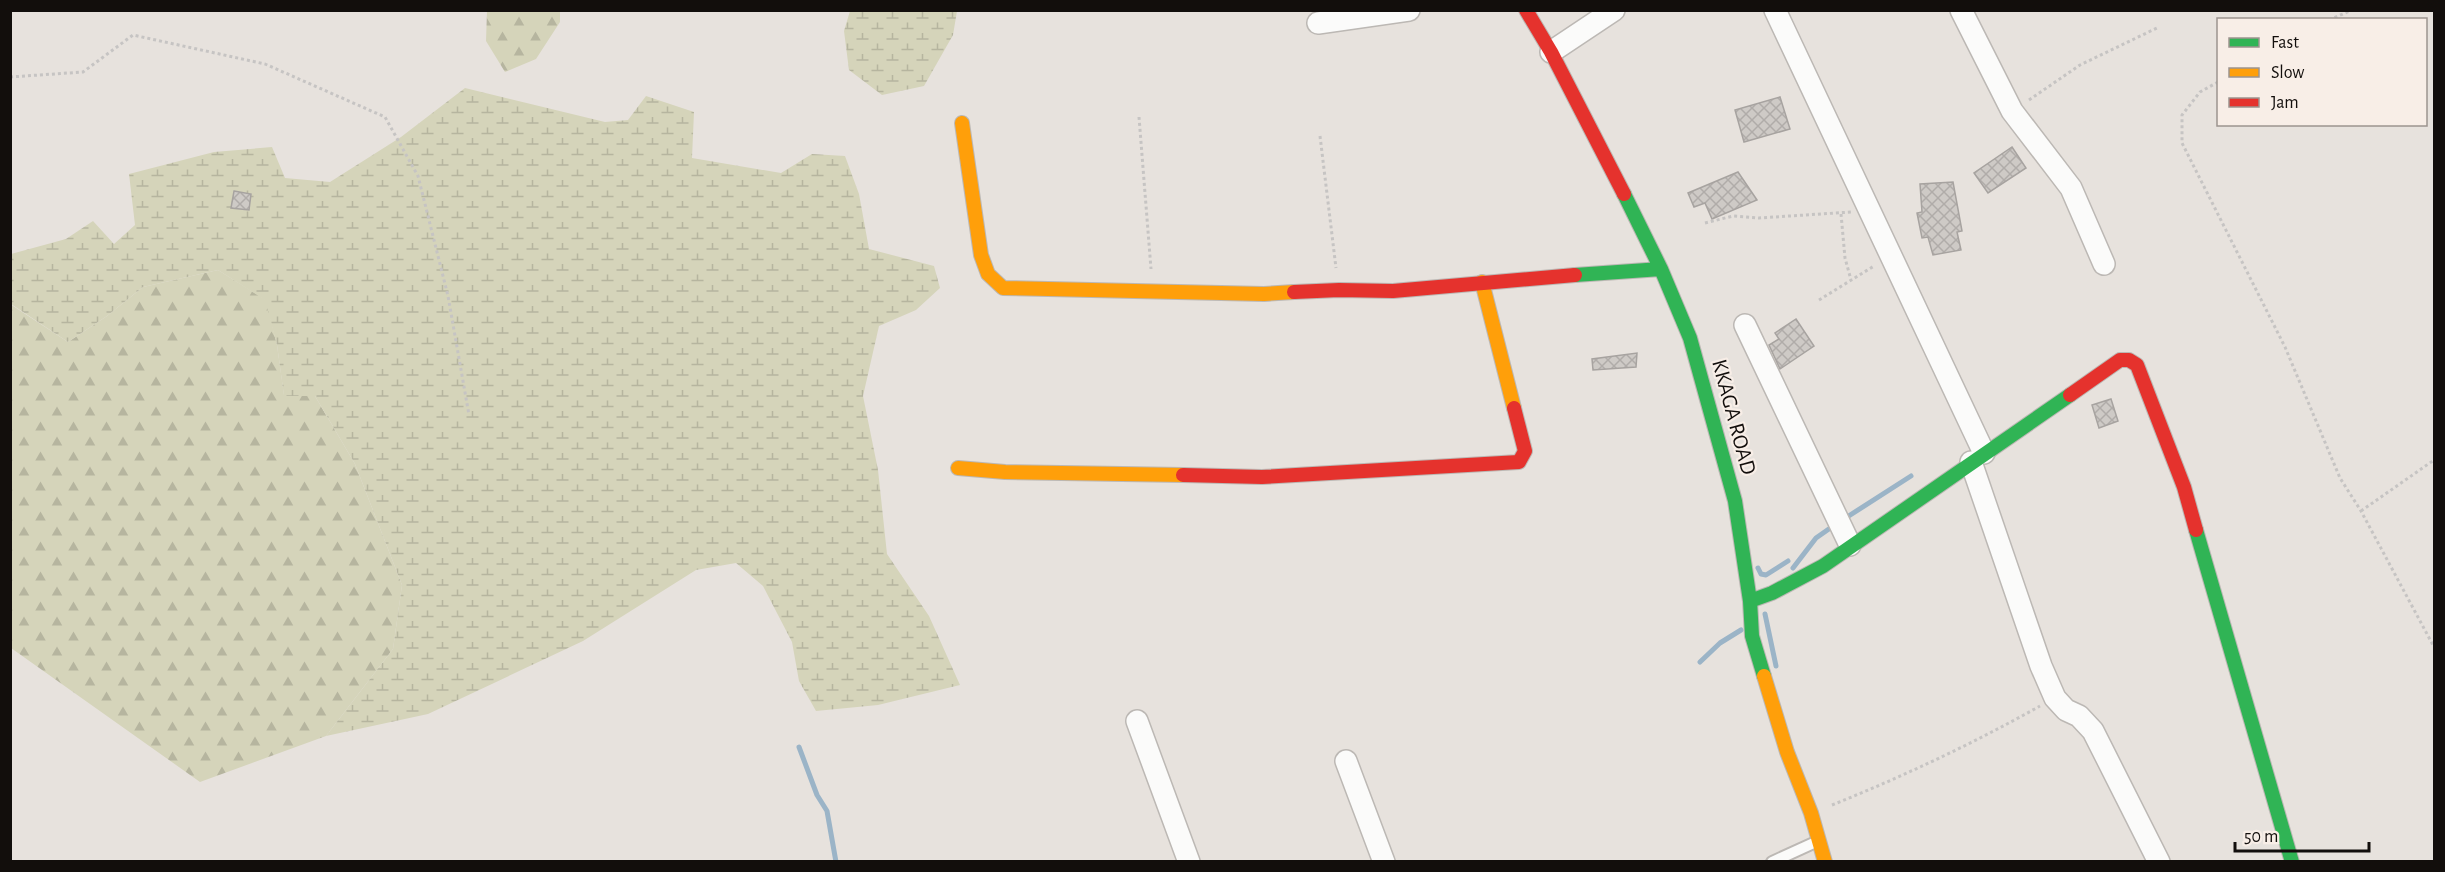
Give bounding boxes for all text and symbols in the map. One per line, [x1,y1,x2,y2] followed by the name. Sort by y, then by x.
[2217,18,2427,126] legend
[2271,34,2299,52] text: Fast
[2271,64,2304,82] text: Slow
[2271,94,2299,112] text: Jam
[1708,357,1760,477] street label: KKAGA ROAD
[2235,815,2368,853] scale bar
[2244,828,2278,846] text: 50 m

